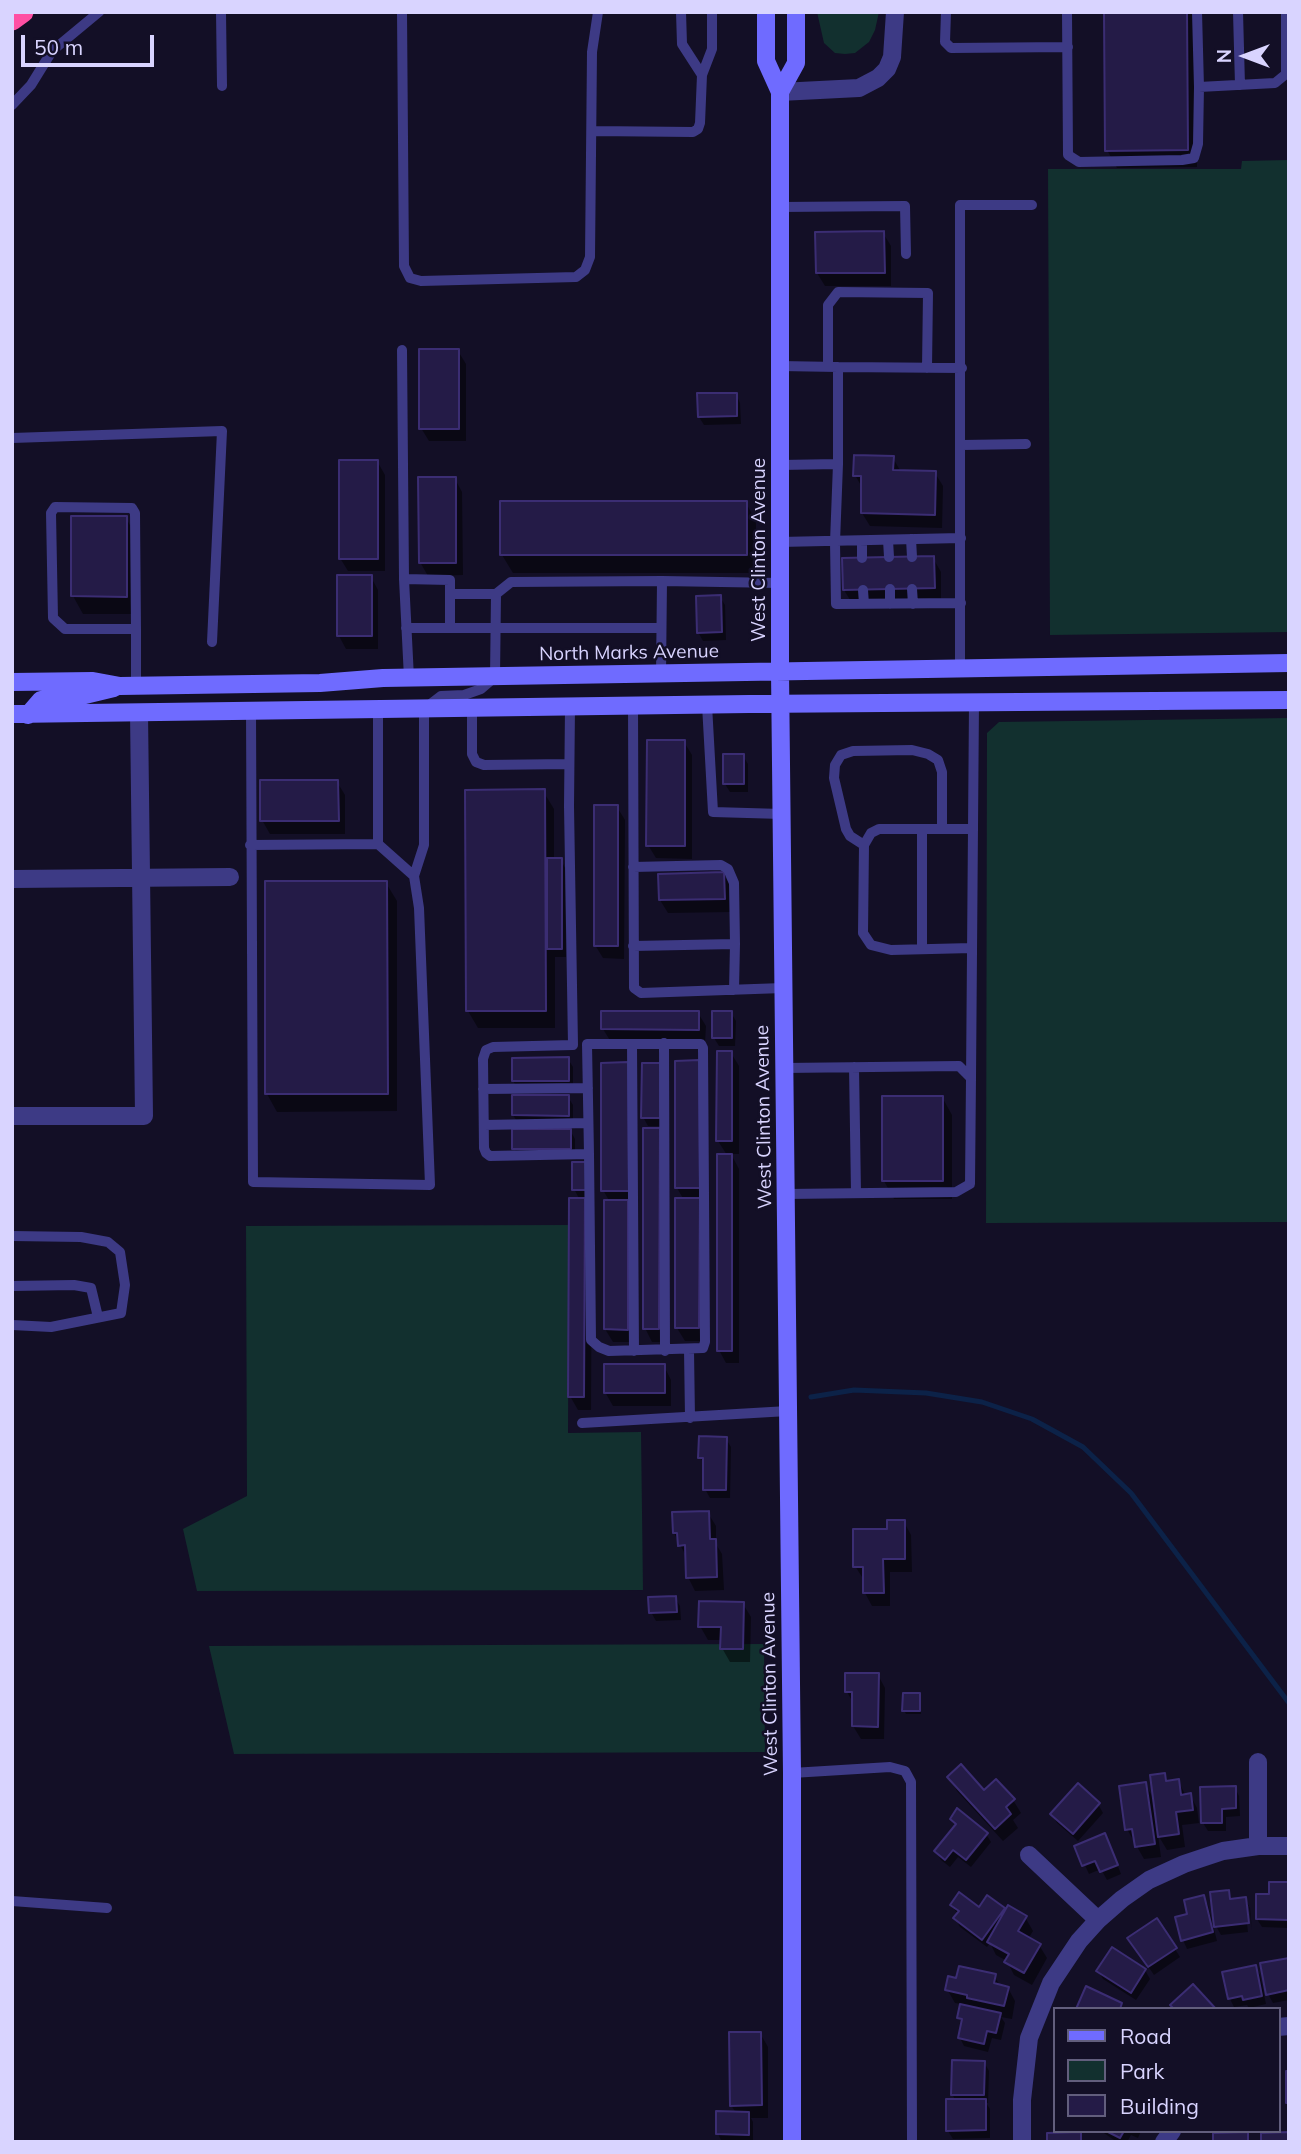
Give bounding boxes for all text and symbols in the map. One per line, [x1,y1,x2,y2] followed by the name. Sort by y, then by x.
[24,21,158,65] scale bar
[1210,21,1280,91] north arrow
[34,34,83,60] text: 50 m
[1212,49,1236,63] text: N
[748,458,770,642] street label: West Clinton Avenue
[539,640,719,666] street label: North Marks Avenue
[751,1025,777,1209] street label: West Clinton Avenue
[757,1592,783,1776] street label: West Clinton Avenue
[1052,2007,1280,2133] legend
[1120,2023,1171,2049] text: Road
[1120,2058,1164,2084] text: Park
[1120,2093,1199,2119] text: Building

